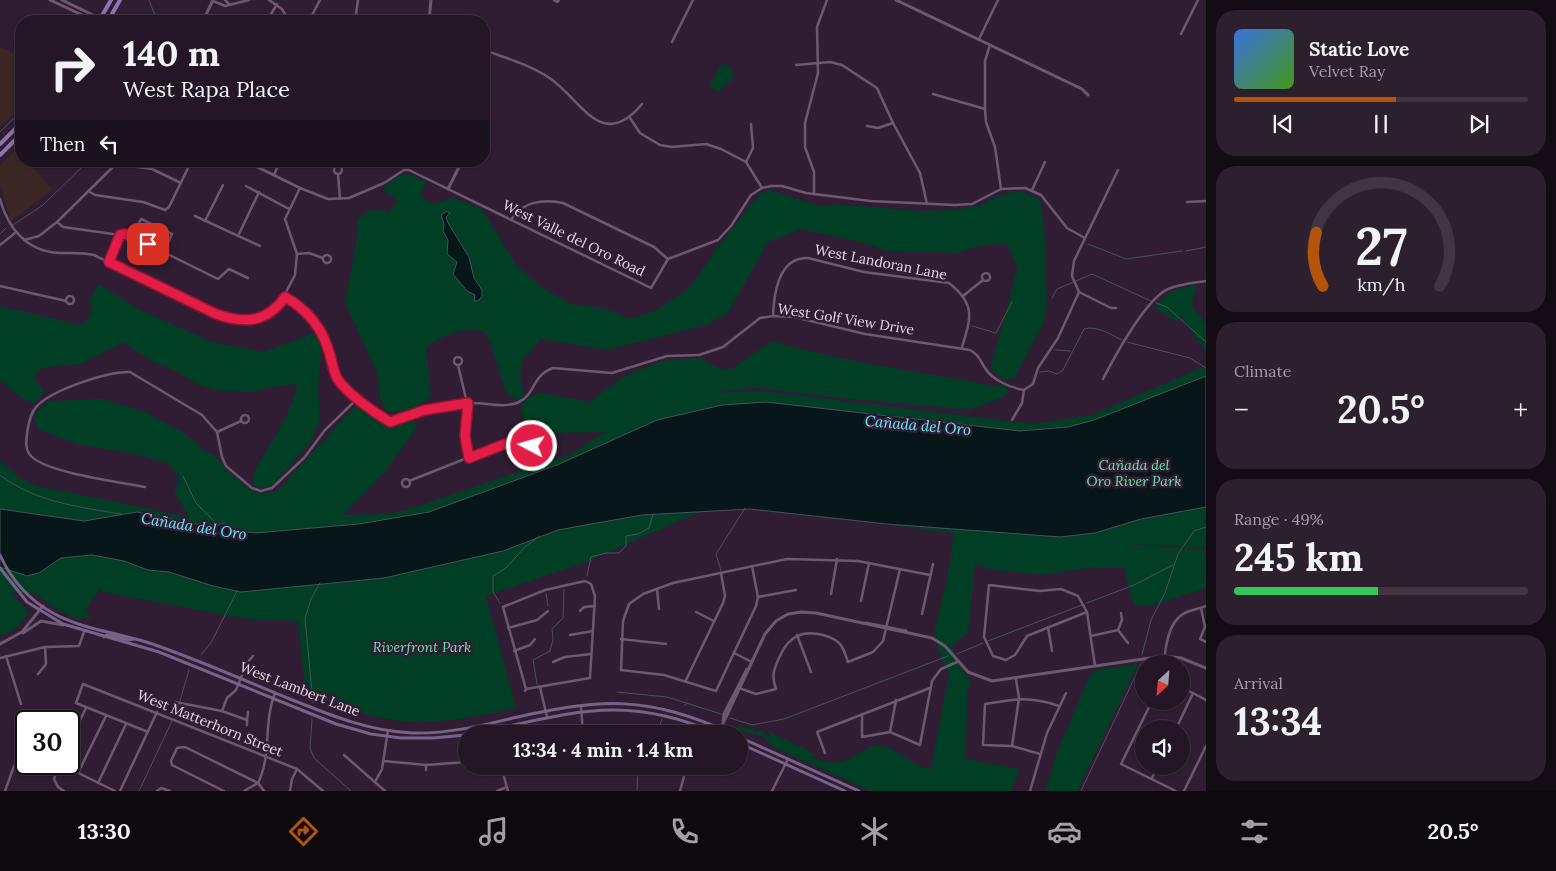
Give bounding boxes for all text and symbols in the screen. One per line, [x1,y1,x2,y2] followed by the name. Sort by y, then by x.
[123,31,220,76] text: 140 m
[40,35,105,100] icon: right
[1309,37,1409,61] text: Static Love
[1309,61,1385,81] text: Velvet Ray
[123,75,290,103] text: West Rapa Place
[1269,110,1297,138] icon: previous
[1367,110,1395,138] icon: pause
[1465,110,1493,138] icon: next
[95,130,123,158] icon: left
[40,132,85,156] text: Then
[500,196,648,280] street label: West Valle del Oro Road
[1355,213,1407,279] text: 27
[127,223,169,265] pin
[134,230,162,258] icon: arrive
[813,240,949,284] street label: West Landoran Lane
[1357,273,1405,296] text: km/h
[776,299,916,339] street label: West Golf View Drive
[1234,361,1291,381] text: Climate
[1337,385,1425,433] text: 20.5°
[1234,392,1249,428] text: −
[1513,392,1528,428] text: +
[864,411,972,439] water label: Cañada del Oro
[505,419,557,471] position arrow
[1087,456,1181,490] park label: Cañada del Oro River Park
[140,508,248,544] water label: Cañada del Oro
[1234,509,1324,529] text: Range · 49%
[1234,533,1363,581] text: 245 km
[373,638,471,656] park label: Riverfront Park
[1135,655,1190,710] north arrow
[1135,655,1190,775] map controls
[237,658,363,720] street label: West Lambert Lane
[1234,673,1283,693] text: Arrival
[134,686,286,761] street label: West Matterhorn Street
[1234,697,1322,745] text: 13:34
[15,710,80,775] speed limit sign: 30
[1135,720,1190,775] button: sound
[513,738,693,762] text: 13:34 · 4 min · 1.4 km
[286,814,321,849] icon: directions
[476,814,511,849] icon: music
[667,814,702,849] icon: phone
[857,814,892,849] icon: climate
[1047,814,1082,849] icon: car
[1237,814,1272,849] icon: filters
[78,817,131,845] text: 13:30
[1428,817,1478,845] text: 20.5°

